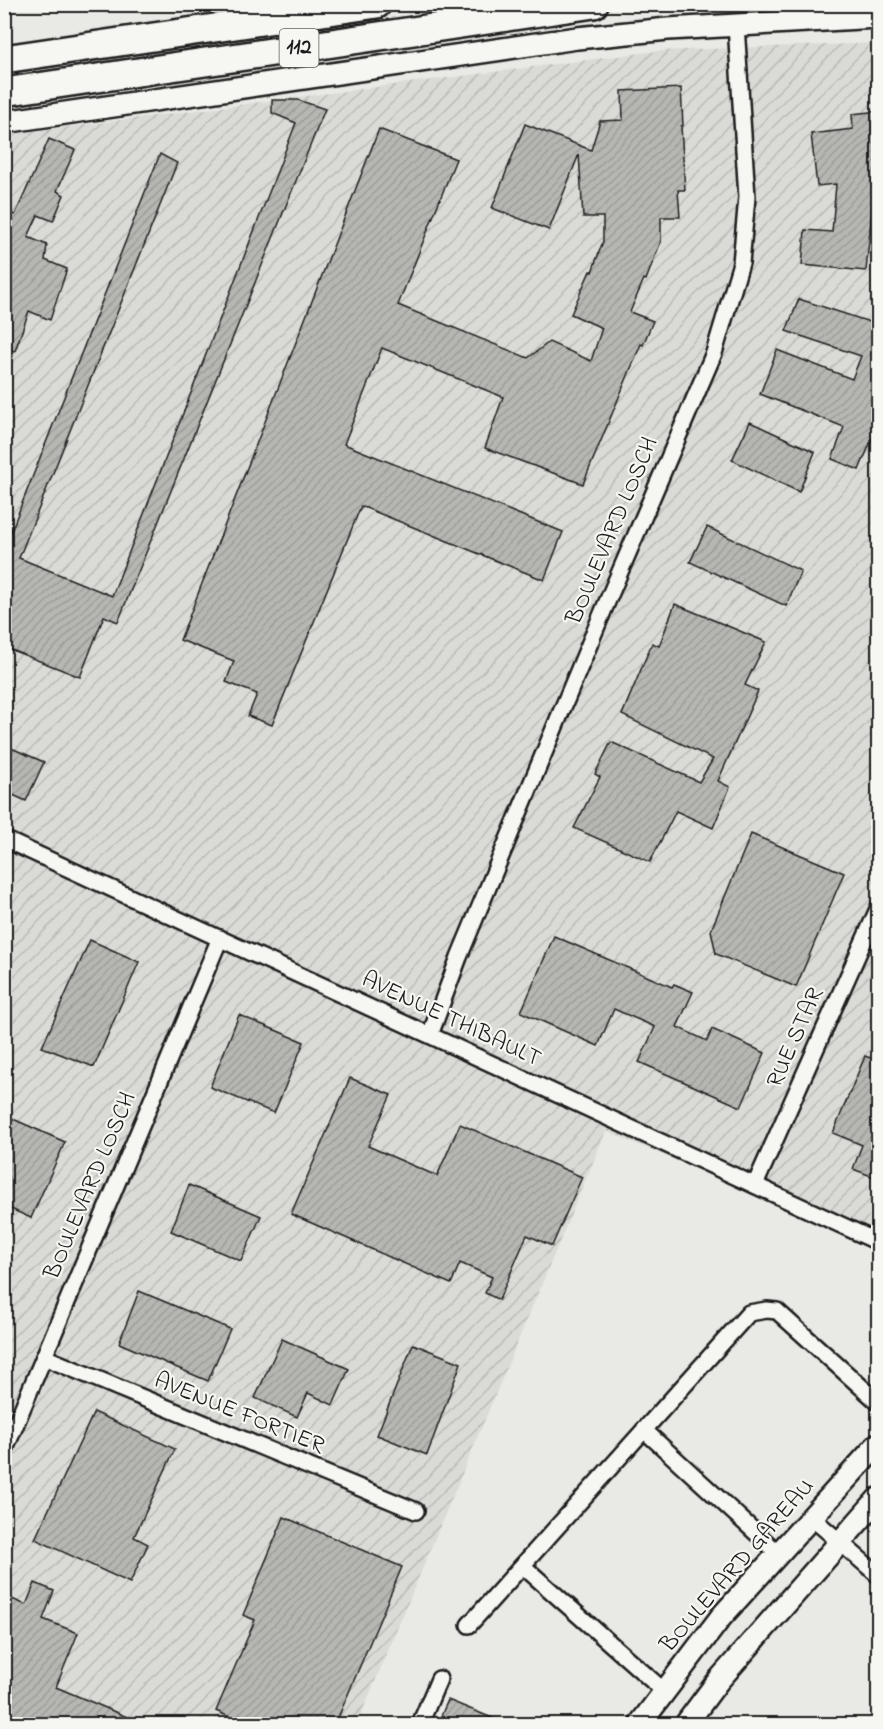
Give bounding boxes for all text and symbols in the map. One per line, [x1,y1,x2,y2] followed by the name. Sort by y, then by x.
[280,29,318,67] road number: 112
[557,432,668,631] street label: BOULEVARD LOSCH
[355,963,547,1077] street label: AVENUE THIBAULT
[758,982,834,1094] street label: RUE STAR
[35,1087,146,1286] street label: BOULEVARD LOSCH
[149,1364,330,1464] street label: AVENUE FORTIER
[652,1471,824,1662] street label: BOULEVARD GAREAU

